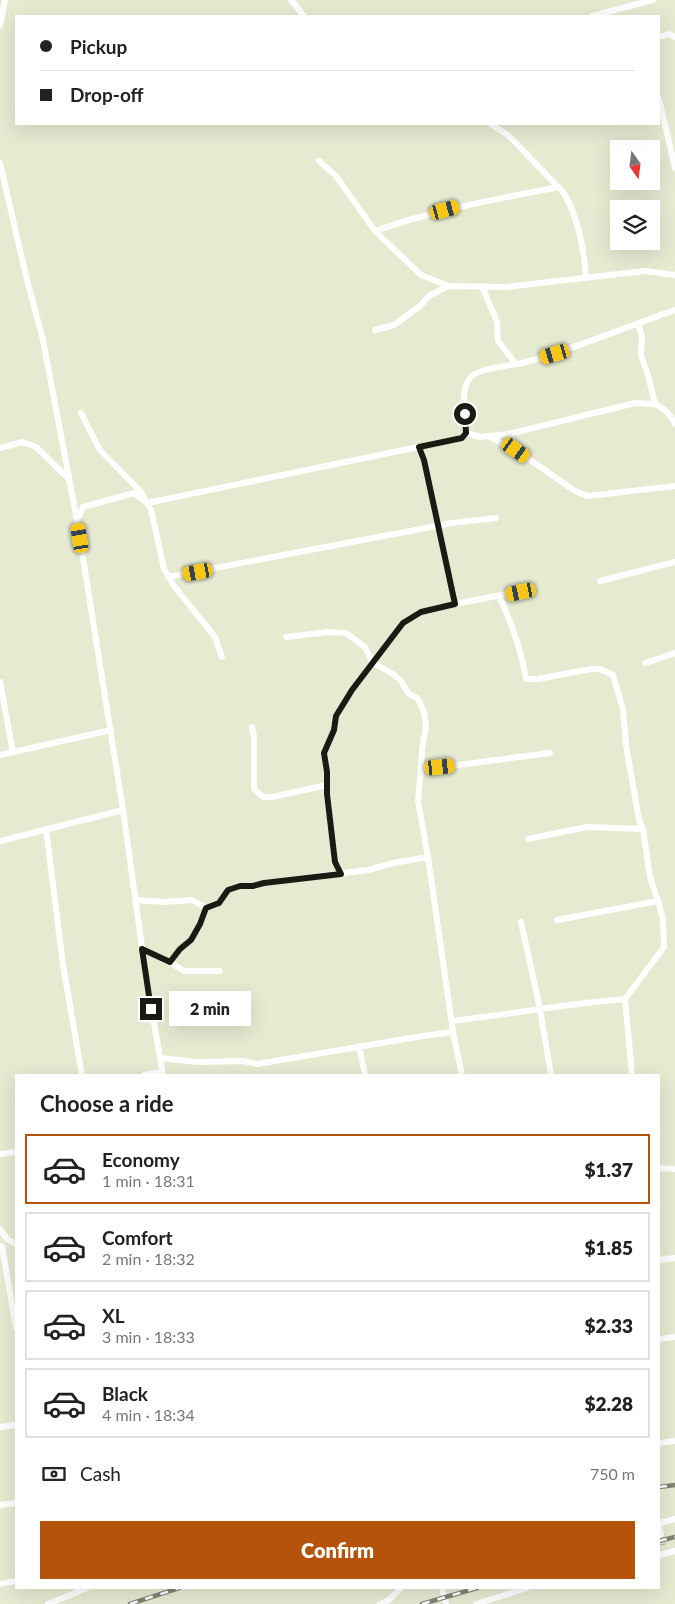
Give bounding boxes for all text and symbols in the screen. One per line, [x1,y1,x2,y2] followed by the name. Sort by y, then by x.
[70,35,127,58] text: Pickup
[70,83,144,106] text: Drop-off
[610,140,660,190] north arrow
[610,140,660,250] map controls
[428,199,461,221] car
[610,200,660,250] button: layers
[538,343,571,365] car
[454,403,476,425] route start
[499,435,532,465] car
[70,522,89,554] car
[181,562,214,582] car
[504,582,537,602] car
[424,758,455,776] car
[168,992,251,1026] callout: 2 min
[140,998,162,1020] route end
[190,999,230,1018] text: 2 min
[40,1090,174,1117] text: Choose a ride
[42,1147,87,1192] icon: car
[102,1148,180,1171] text: Economy
[584,1158,633,1181] text: $1.37
[102,1171,195,1190] text: 1 min · 18:31
[42,1225,87,1270] icon: car
[102,1226,173,1249] text: Comfort
[584,1236,633,1259] text: $1.85
[102,1249,195,1268] text: 2 min · 18:32
[42,1303,87,1348] icon: car
[102,1304,125,1327] text: XL
[584,1314,633,1337] text: $2.33
[102,1327,195,1346] text: 3 min · 18:33
[42,1381,87,1426] icon: car
[102,1382,148,1405] text: Black
[584,1392,633,1415] text: $2.28
[102,1405,195,1424] text: 4 min · 18:34
[40,1460,68,1488] icon: cash
[80,1462,121,1485] text: Cash
[590,1464,635,1483] text: 750 m
[40,1521,635,1579] button: Confirm

